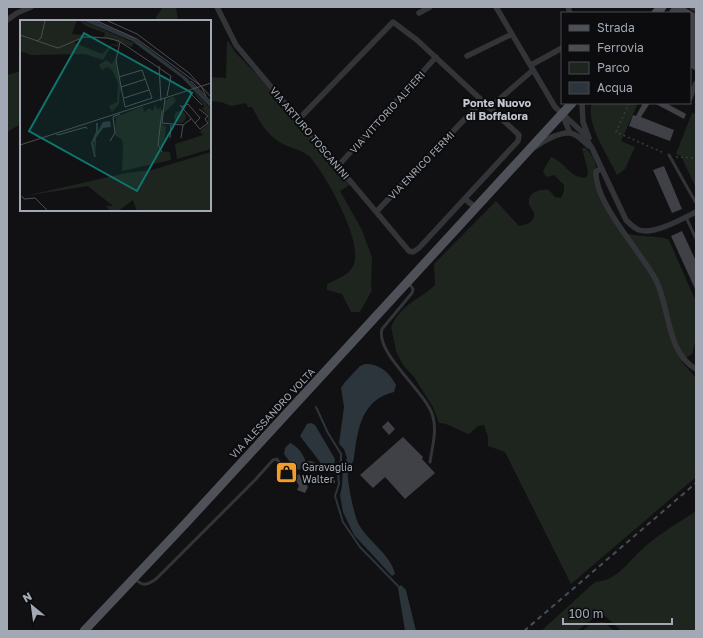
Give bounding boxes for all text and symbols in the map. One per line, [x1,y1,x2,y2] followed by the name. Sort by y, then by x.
[561,12,691,104] legend
[20,20,211,211] inset map
[597,20,635,35] text: Strada
[597,40,644,55] text: Ferrovia
[597,60,630,75] text: Parco
[347,69,427,155] street label: VIA VITTORIO ALFIERI
[597,80,633,95] text: Acqua
[268,84,352,182] street label: VIA ARTURO TOSCANINI
[463,96,532,122] district label: Ponte Nuovo di Boffalora
[385,128,457,202] street label: VIA ENRICO FERMI
[227,365,317,461] street label: VIA ALESSANDRO VOLTA
[274,460,300,486] shop icon: Garavaglia Walter
[302,461,353,485] place label: Garavaglia Walter
[12,586,52,626] north arrow
[20,589,34,605] text: N
[563,600,672,626] scale bar
[569,606,603,621] text: 100 m

